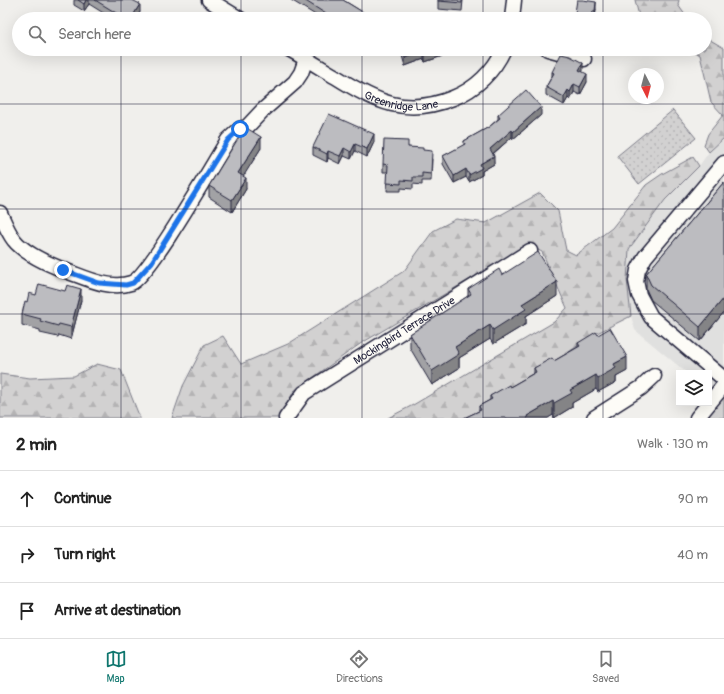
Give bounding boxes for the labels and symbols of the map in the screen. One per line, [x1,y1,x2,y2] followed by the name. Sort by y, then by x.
[628,68,664,104] north arrow
[362,88,440,113] street label: Greenridge Lane
[231,120,249,138] route start
[54,261,72,279] route end
[351,293,458,367] street label: Mockingbird Terrace Drive

